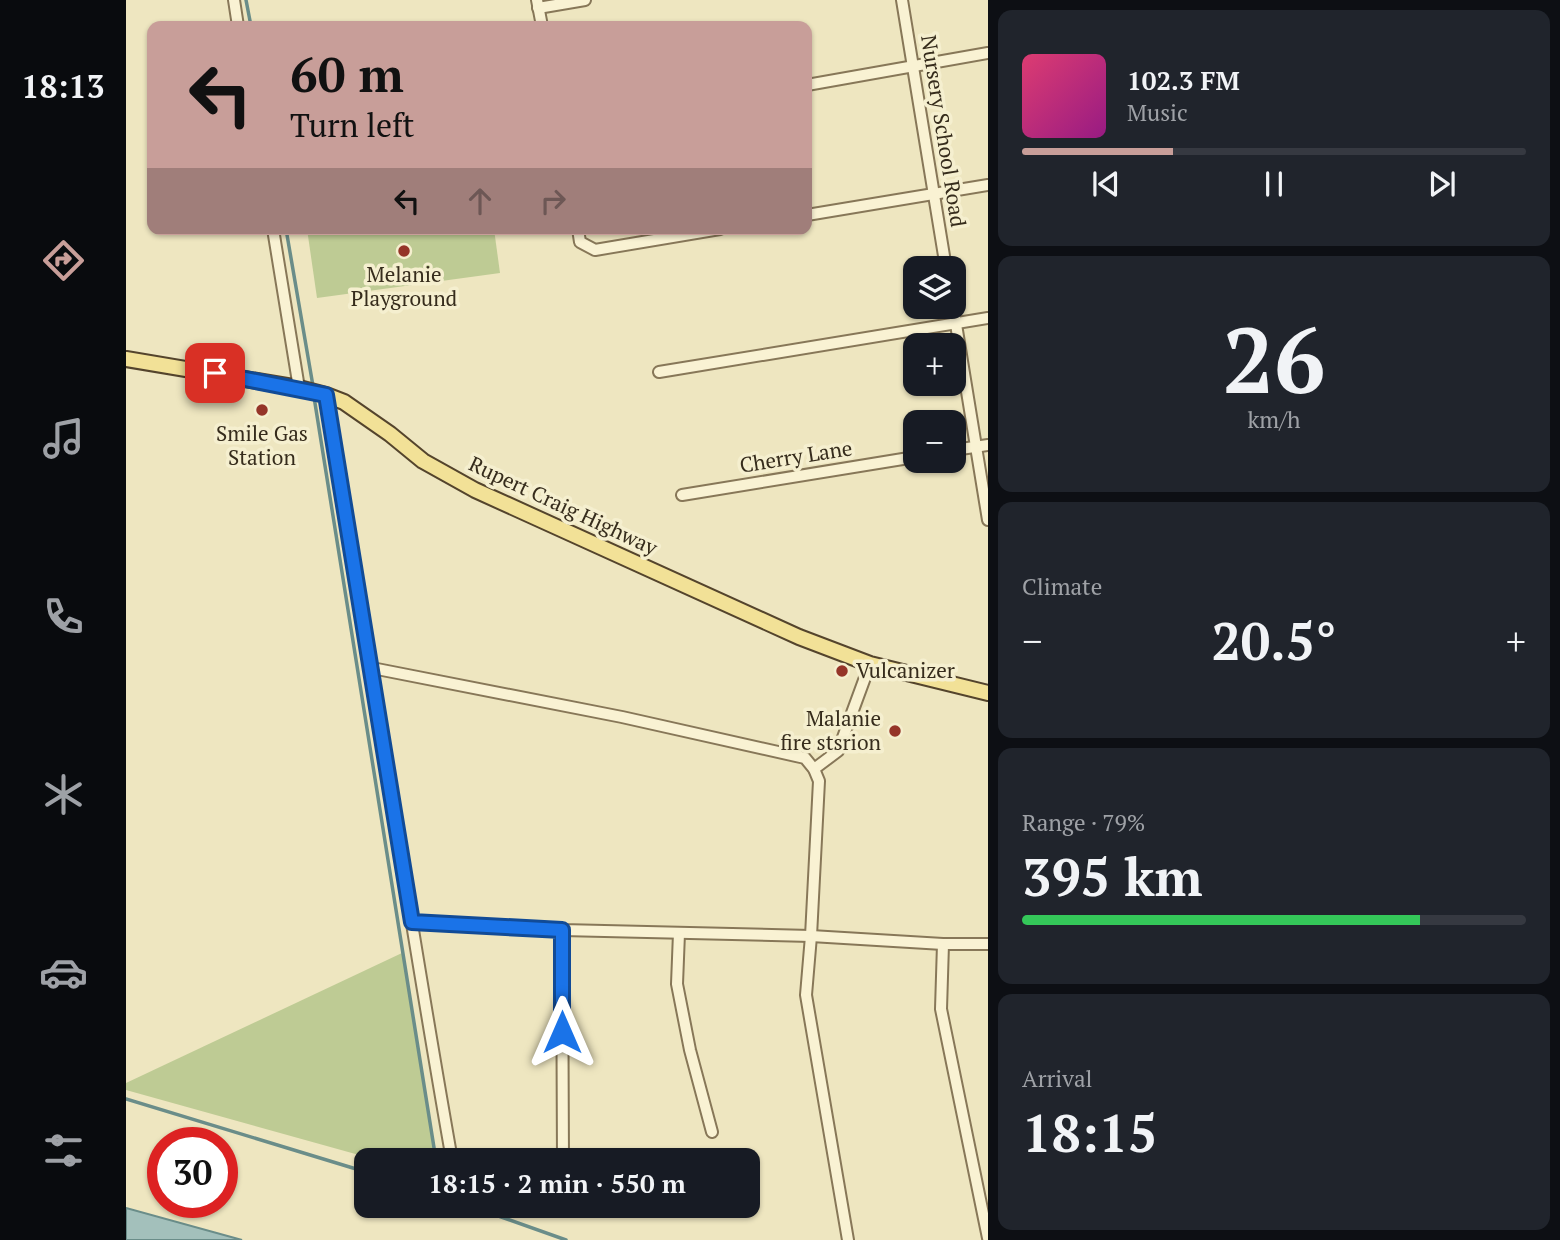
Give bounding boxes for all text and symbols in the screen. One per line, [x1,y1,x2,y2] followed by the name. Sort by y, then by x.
[915,33,973,229] street label: Nursery School Road
[290,41,404,106] text: 60 m
[175,49,266,140] icon: left
[1127,63,1240,97] text: 102.3 FM
[21,65,105,107] text: 18:13
[1127,97,1188,128] text: Music
[290,104,414,146] text: Turn left
[1087,165,1125,203] icon: previous
[1255,165,1293,203] icon: pause
[1423,165,1461,203] icon: next
[388,182,426,220] icon: left
[461,182,499,220] icon: ahead
[534,182,572,220] icon: right
[39,236,88,285] icon: directions
[396,243,412,259] marker: Melanie Playground
[903,256,966,473] map controls
[903,256,966,319] button: layers
[351,260,458,312] place label: Melanie Playground
[1223,298,1325,419] text: 26
[903,333,966,396] button: +
[185,343,245,403] pin
[196,354,234,392] icon: arrive
[254,402,270,418] marker: Smile Gas Station
[1247,404,1301,435] text: km/h
[903,410,966,473] button: −
[39,414,88,463] icon: music
[216,419,308,471] place label: Smile Gas Station
[737,433,854,479] street label: Cherry Lane
[465,449,663,561] street label: Rupert Craig Highway
[1022,571,1102,602] text: Climate
[39,592,88,641] icon: phone
[1211,606,1337,675] text: 20.5°
[1022,616,1042,666] text: −
[1506,616,1526,666] text: +
[856,656,955,684] place label: Vulcanizer
[834,663,850,679] marker: Vulcanizer
[780,704,882,756] place label: Malanie fire stsrion
[887,723,903,739] marker: Malanie fire stsrion
[39,770,88,819] icon: climate
[1022,807,1145,838] text: Range · 79%
[1022,842,1203,911] text: 395 km
[39,948,88,997] icon: car
[525,995,599,1069] position arrow
[1022,1063,1093,1094] text: Arrival
[1022,1098,1157,1167] text: 18:15
[39,1126,88,1175] icon: filters
[147,1127,238,1218] speed limit sign: 30
[428,1166,686,1200] text: 18:15 · 2 min · 550 m

